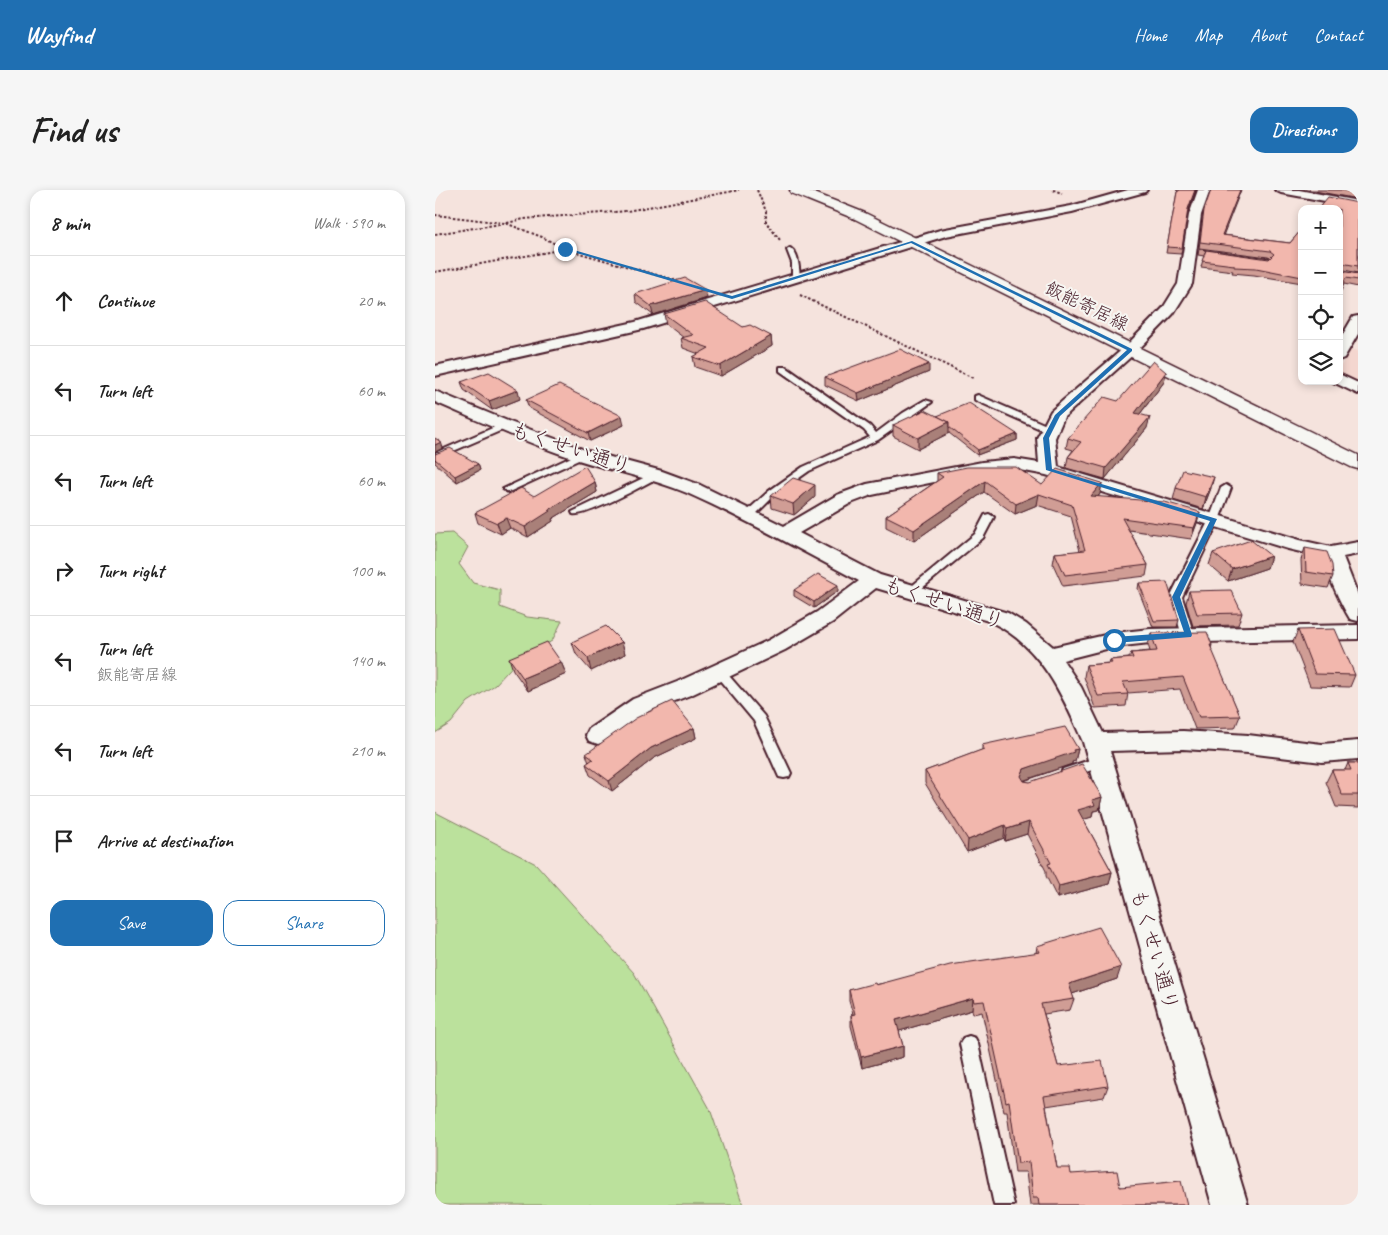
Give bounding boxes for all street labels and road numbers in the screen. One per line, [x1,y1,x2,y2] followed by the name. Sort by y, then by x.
[1042,276,1132,336] street label: 飯能寄居線
[507,416,635,480] street label: もくせい通り
[880,571,1008,635] street label: もくせい通り
[1125,886,1185,1014] street label: もくせい通り

